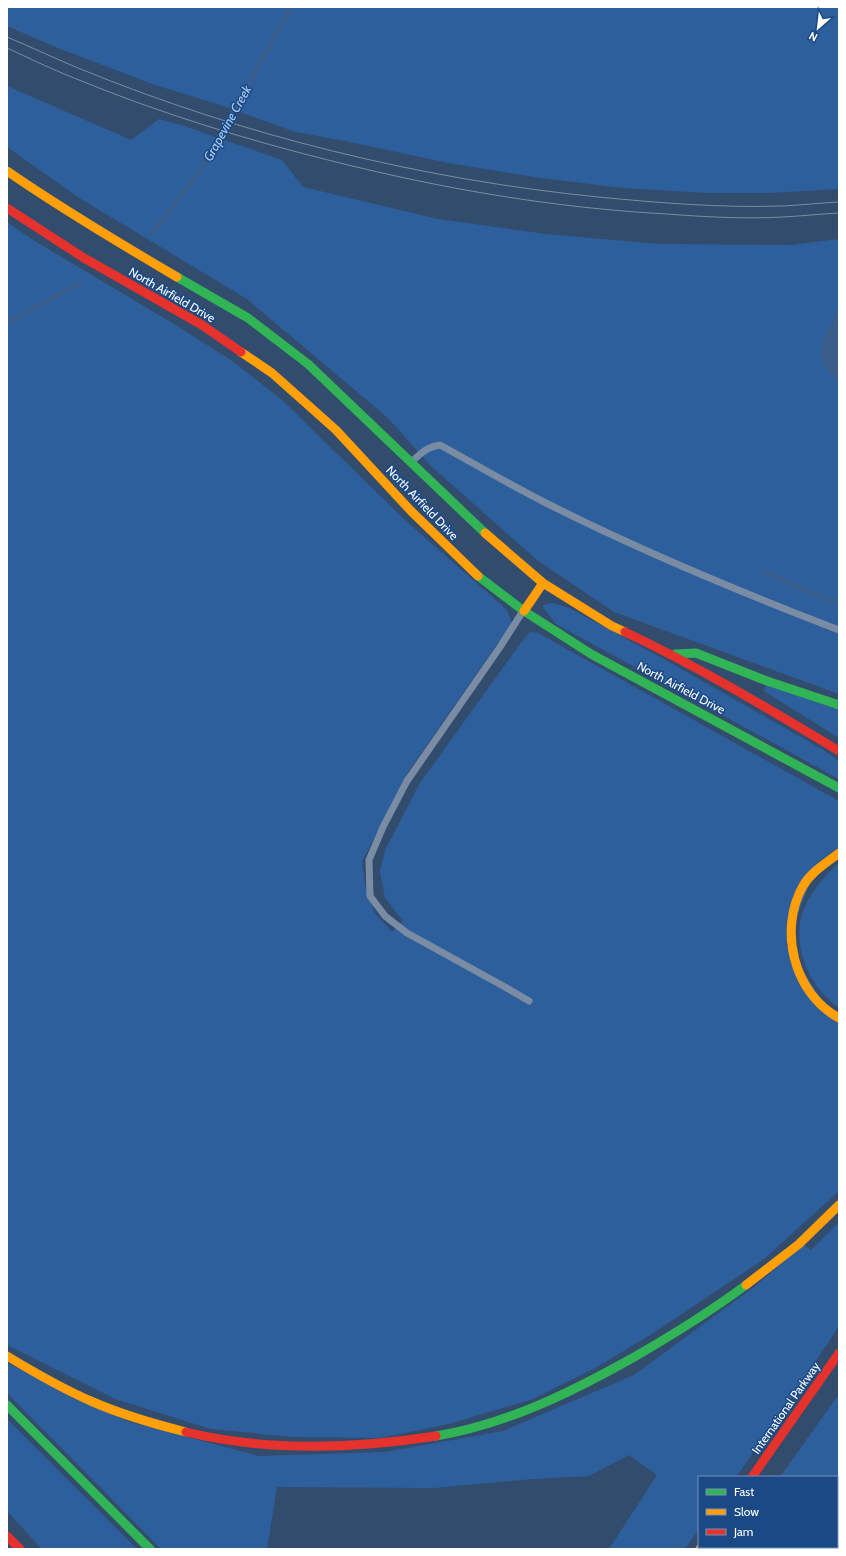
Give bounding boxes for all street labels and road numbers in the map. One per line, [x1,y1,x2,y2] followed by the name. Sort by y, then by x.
[126,264,218,325] street label: North Airfield Drive
[383,462,462,543] street label: North Airfield Drive
[635,658,728,717] street label: North Airfield Drive
[748,1359,823,1457] street label: International Parkway

